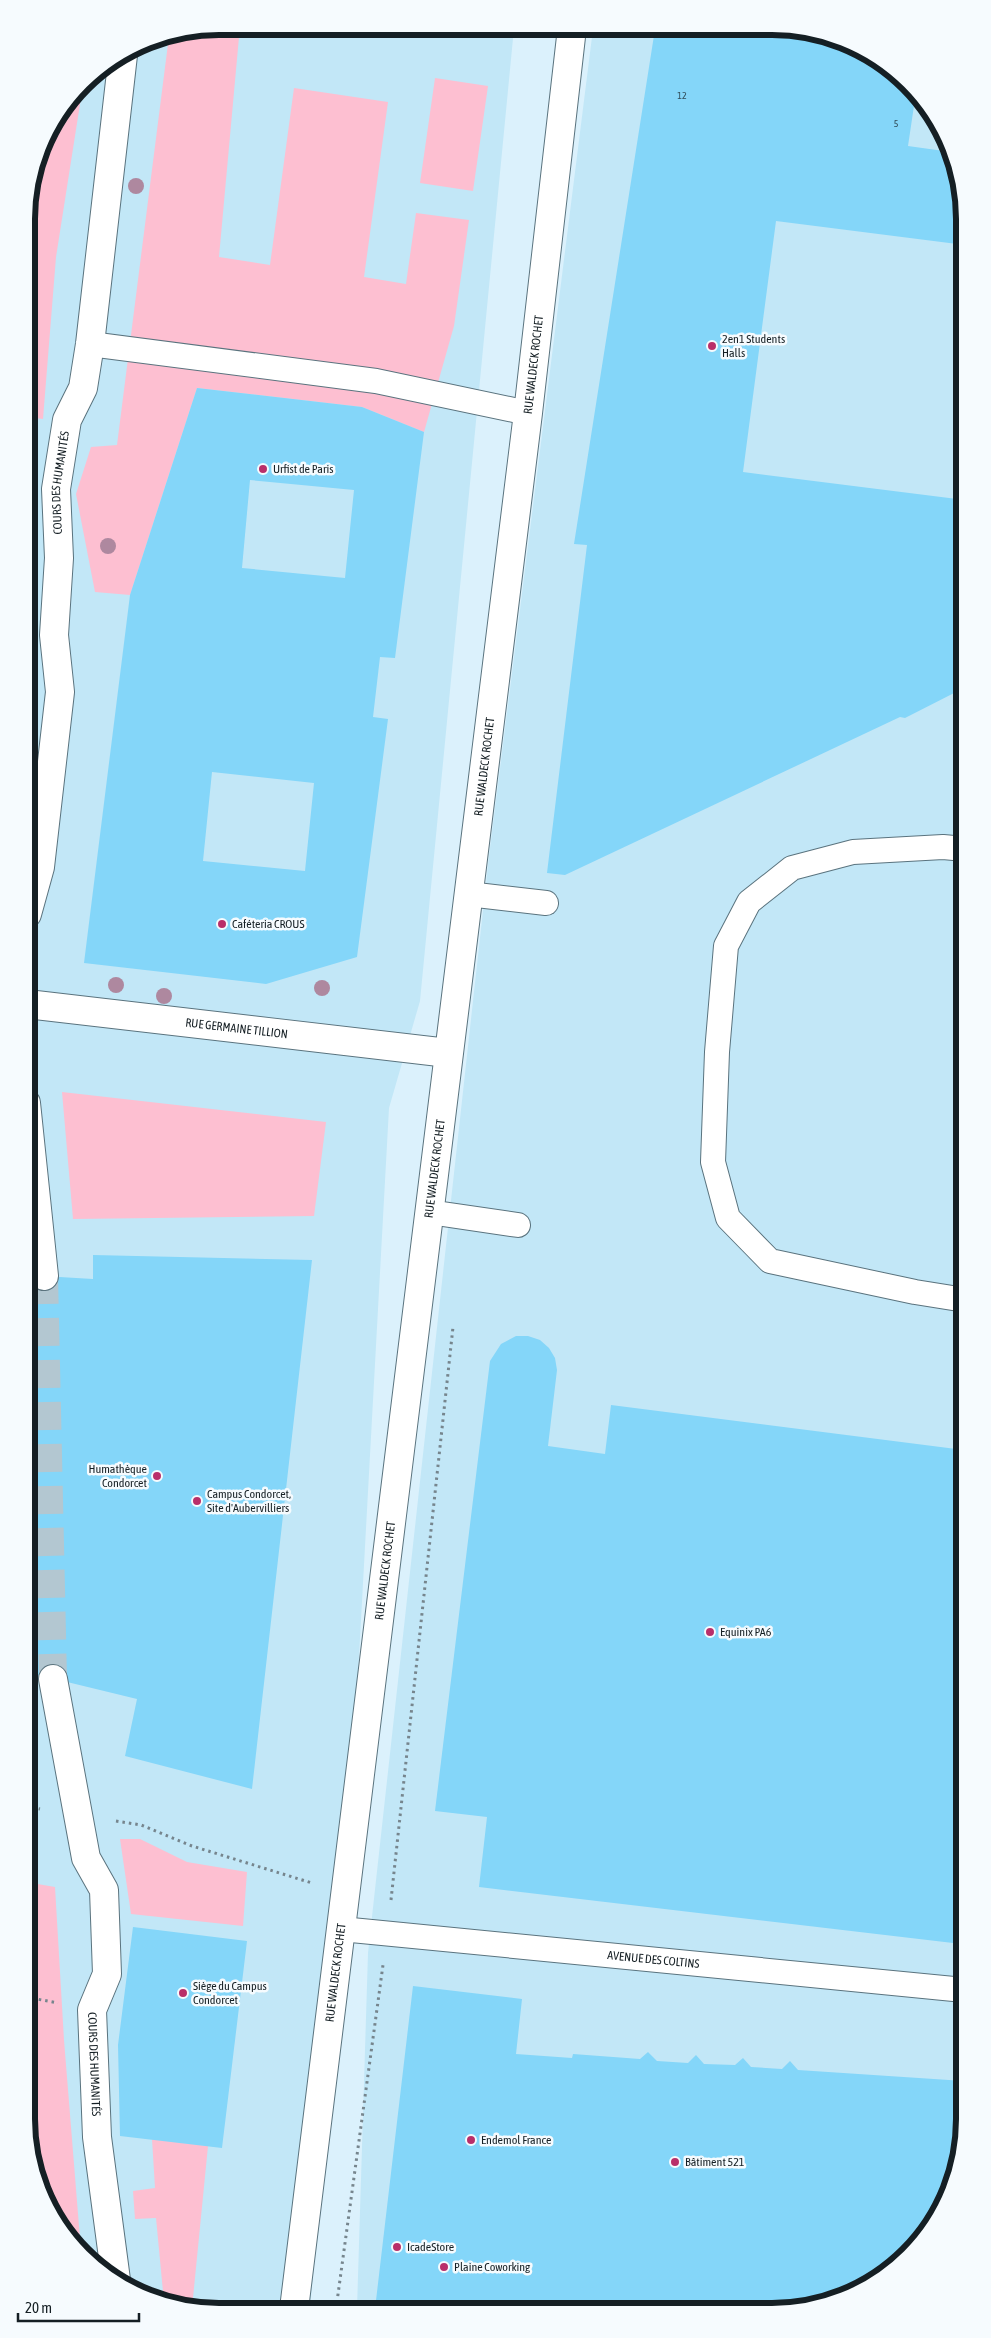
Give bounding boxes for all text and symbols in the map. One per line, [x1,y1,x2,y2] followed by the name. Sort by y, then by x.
[677,90,687,101] house number: 12
[894,118,899,129] house number: 5
[521,314,546,415] street label: RUE WALDECK ROCHET
[722,332,785,360] place label: 2en1 Students Halls
[706,340,718,352] marker: 2en1 Students Halls
[49,430,72,535] street label: COURS DES HUMANITÉS
[273,462,333,476] place label: Urfist de Paris
[257,463,269,475] marker: Urfist de Paris
[471,716,497,817] street label: RUE WALDECK ROCHET
[232,917,304,931] place label: Caféteria CROUS
[216,918,228,930] marker: Caféteria CROUS
[185,1015,289,1041] street label: RUE GERMAINE TILLION
[422,1118,448,1219] street label: RUE WALDECK ROCHET
[88,1462,148,1490] place label: Humathèque Condorcet
[151,1470,163,1482] marker: Humathèque Condorcet
[207,1487,291,1515] place label: Campus Condorcet, Site d'Aubervilliers
[191,1495,203,1507] marker: Campus Condorcet, Site d'Aubervilliers
[372,1520,398,1621] street label: RUE WALDECK ROCHET
[720,1625,772,1639] place label: Equinix PA6
[704,1626,716,1638] marker: Equinix PA6
[322,1922,349,2023] street label: RUE WALDECK ROCHET
[607,1948,700,1971] street label: AVENUE DES COLTINS
[193,1979,267,2007] place label: Siège du Campus Condorcet
[177,1987,189,1999] marker: Siège du Campus Condorcet
[85,2012,103,2117] street label: COURS DES HUMANITÉS
[481,2133,551,2147] place label: Endemol France
[465,2134,477,2146] marker: Endemol France
[685,2155,745,2169] place label: Bâtiment 521
[669,2156,681,2168] marker: Bâtiment 521
[407,2240,454,2254] place label: IcadeStore
[391,2241,403,2253] marker: IcadeStore
[454,2260,531,2274] place label: Plaine Coworking
[438,2261,450,2273] marker: Plaine Coworking
[18,2290,139,2322] scale bar
[25,2299,52,2316] text: 20 m

